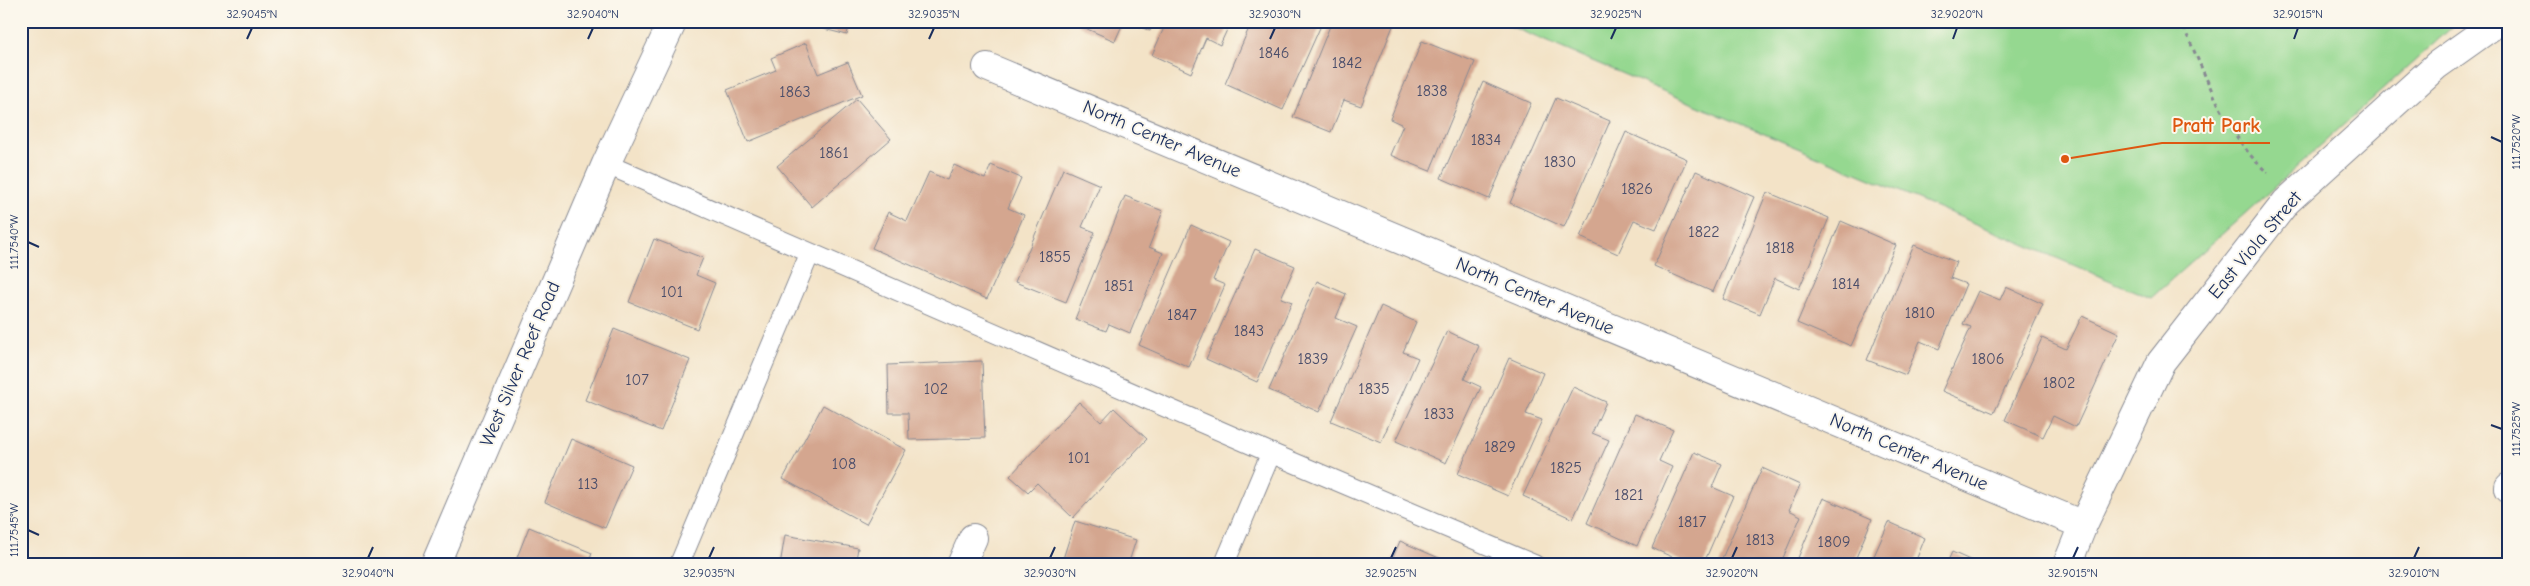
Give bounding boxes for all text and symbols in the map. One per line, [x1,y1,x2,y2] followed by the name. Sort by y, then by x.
[226,7,278,21] text: 32.9045°N
[567,7,619,21] text: 32.9040°N
[908,7,960,21] text: 32.9035°N
[1249,7,1301,21] text: 32.9030°N
[1590,7,1642,21] text: 32.9025°N
[1931,7,1983,21] text: 32.9020°N
[2273,7,2323,21] text: 32.9015°N
[1259,44,1290,62] house number: 1846
[1332,54,1362,72] house number: 1842
[1417,82,1447,100] house number: 1838
[779,83,811,101] house number: 1863
[1080,96,1244,182] street label: North Center Avenue
[2162,108,2270,143] callout: Pratt Park
[2172,114,2260,137] text: Pratt Park
[2509,114,2523,170] text: 111.7520°W
[1471,131,1501,149] house number: 1834
[819,144,849,162] house number: 1861
[1544,153,1576,171] house number: 1830
[1621,180,1653,198] house number: 1826
[2204,186,2307,303] street label: East Viola Street
[7,214,21,269] text: 111.7540°W
[1688,223,1720,241] house number: 1822
[1765,239,1795,257] house number: 1818
[1039,248,1071,266] house number: 1855
[1453,253,1617,339] street label: North Center Avenue
[1832,275,1860,293] house number: 1814
[1104,277,1134,295] house number: 1851
[475,278,565,450] street label: West Silver Reef Road
[661,283,683,301] house number: 101
[1905,304,1935,322] house number: 1810
[1167,306,1197,324] house number: 1847
[1234,322,1264,340] house number: 1843
[1297,350,1329,368] house number: 1839
[1972,350,2005,368] house number: 1806
[625,371,649,389] house number: 107
[2043,374,2075,392] house number: 1802
[924,380,948,398] house number: 102
[1358,380,1390,398] house number: 1835
[2509,401,2523,456] text: 111.7525°W
[1424,405,1454,423] house number: 1833
[1827,409,1991,495] street label: North Center Avenue
[1484,438,1516,456] house number: 1829
[1068,449,1090,467] house number: 101
[832,455,856,473] house number: 108
[1550,459,1582,477] house number: 1825
[578,475,598,493] house number: 113
[1614,486,1644,504] house number: 1821
[7,502,21,557] text: 111.7545°W
[1678,513,1707,531] house number: 1817
[1745,531,1775,549] house number: 1813
[1818,533,1850,551] house number: 1809
[342,566,394,580] text: 32.9040°N
[683,566,735,580] text: 32.9035°N
[1024,566,1076,580] text: 32.9030°N
[1365,566,1417,580] text: 32.9025°N
[1706,566,1758,580] text: 32.9020°N
[2048,566,2098,580] text: 32.9015°N
[2389,566,2439,580] text: 32.9010°N

